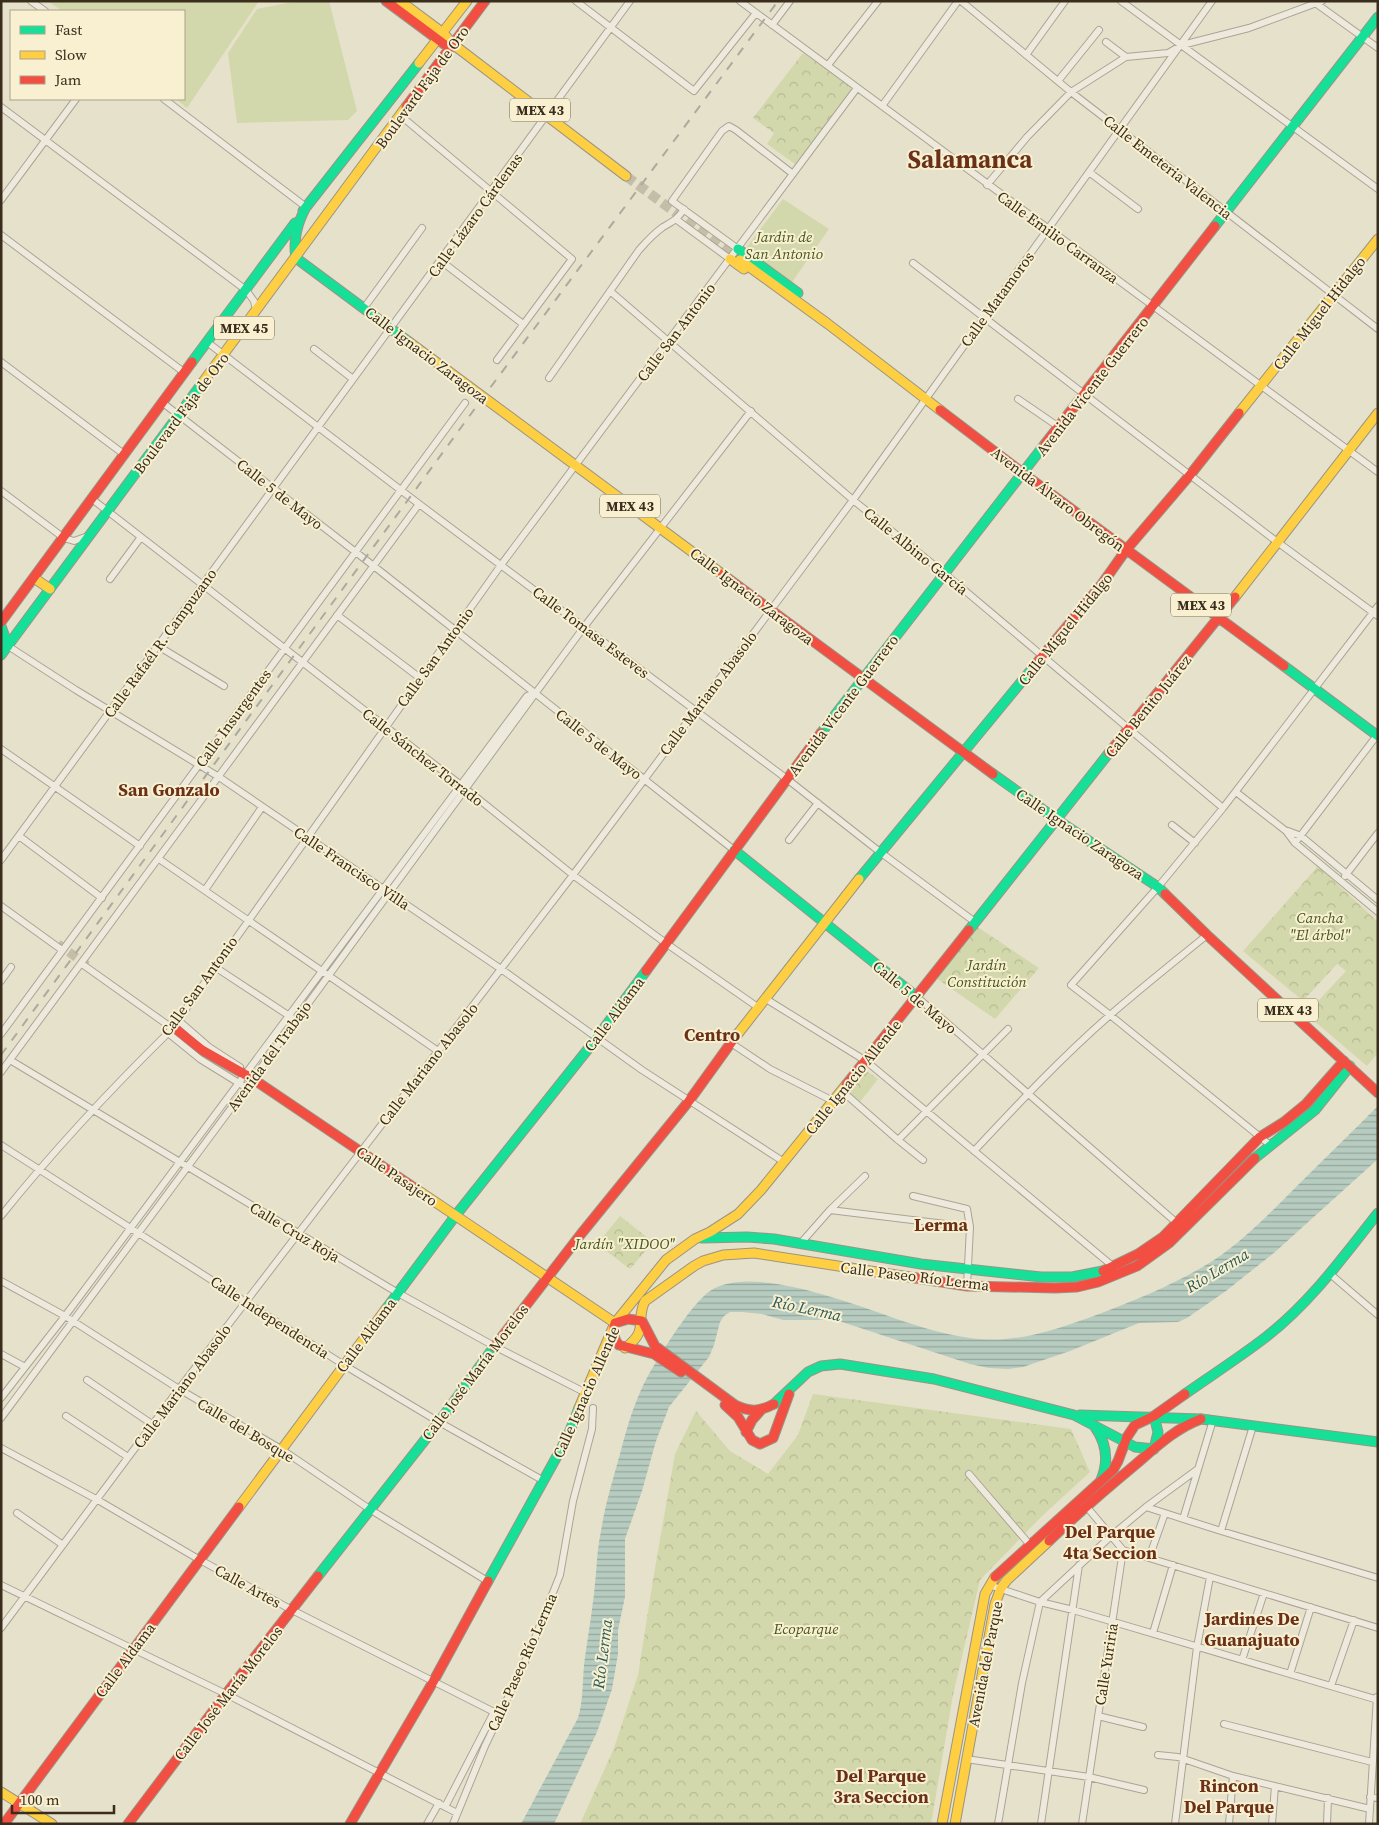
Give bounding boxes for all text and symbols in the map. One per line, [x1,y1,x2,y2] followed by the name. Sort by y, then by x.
[10,10,185,100] legend
[55,19,82,40] text: Fast
[370,21,474,153] street label: Boulevard Faja de Oro
[55,44,87,65] text: Slow
[54,69,82,90] text: Jam
[510,98,570,122] road number: MEX 43
[1099,110,1237,224] street label: Calle Emeteria Valencia
[908,142,1033,176] district label: Salamanca
[423,149,527,281] street label: Calle Lázaro Cárdenas
[993,186,1123,288] street label: Calle Emilio Carranza
[745,226,823,264] park label: Jardin de San Antonio
[955,247,1039,351] street label: Calle Matamoros
[1268,252,1370,374] street label: Calle Miguel Hidalgo
[632,278,720,386] street label: Calle San Antonio
[361,301,494,409] street label: Calle Ignacio Zaragoza
[1031,312,1153,460] street label: Avenida Vicente Guerrero
[214,316,274,339] road number: MEX 45
[128,348,234,478] street label: Boulevard Faja de Oro
[987,442,1129,556] street label: Avenida Álvaro Obregón
[232,454,328,534] street label: Calle 5 de Mayo
[600,494,660,518] road number: MEX 43
[859,502,973,600] street label: Calle Albino García
[686,542,819,650] street label: Calle Ignacio Zaragoza
[99,564,221,722] street label: Calle Rafaél R. Campuzano
[1013,568,1117,690] street label: Calle Miguel Hidalgo
[528,581,654,683] street label: Calle Tomasa Esteves
[1171,594,1231,616] road number: MEX 43
[392,603,478,711] street label: Calle San Antonio
[654,626,762,760] street label: Calle Mariano Abasolo
[783,630,903,780] street label: Avenida Vicente Guerrero
[1100,650,1196,762] street label: Calle Benito Juárez
[190,665,276,771] street label: Calle Insurgentes
[358,703,488,811] street label: Calle Sánchez Torrado
[551,704,647,784] street label: Calle 5 de Mayo
[118,777,220,802] district label: San Gonzalo
[1012,783,1148,885] street label: Calle Ignacio Zaragoza
[290,821,414,915] street label: Calle Francisco Villa
[1289,907,1351,945] park label: Cancha "El árbol"
[156,932,242,1040] street label: Calle San Antonio
[947,954,1027,992] park label: Jardín Constitución
[868,955,962,1039] street label: Calle 5 de Mayo
[579,972,649,1056] street label: Calle Aldama
[222,997,316,1115] street label: Avenida del Trabajo
[373,998,483,1130] street label: Calle Mariano Abasolo
[1258,998,1318,1022] road number: MEX 43
[800,1015,906,1139] street label: Calle Ignacio Allende
[684,1022,740,1047] district label: Centro
[352,1141,442,1211] street label: Calle Pasajero
[246,1197,344,1267] street label: Calle Cruz Roja
[914,1212,968,1237] district label: Lerma
[573,1233,676,1254] park label: Jardín "XIDOO"
[1180,1242,1253,1298] water label: Río Lerma
[839,1256,991,1296] street label: Calle Paseo Río Lerma
[206,1271,334,1364] street label: Calle Independencia
[769,1290,844,1326] water label: Río Lerma
[331,1293,401,1377] street label: Calle Aldama
[417,1300,533,1444] street label: Calle José María Morelos
[128,1319,236,1453] street label: Calle Mariano Abasolo
[547,1322,625,1461] street label: Calle Ignacio Allende
[193,1393,299,1467] street label: Calle del Bosque
[1063,1519,1157,1565] district label: Del Parque 4ta Seccion
[211,1559,285,1613] street label: Calle Artes
[482,1589,562,1735] street label: Calle Paseo Río Lerma
[962,1599,1008,1729] street label: Avenida del Parque
[1204,1606,1300,1652] district label: Jardines De Guanajuato
[587,1617,617,1691] water label: Río Lerma
[90,1618,160,1702] street label: Calle Aldama
[773,1618,838,1639] park label: Ecoparque
[169,1621,287,1765] street label: Calle José María Morelos
[1089,1621,1123,1707] street label: Calle Yuriria
[833,1763,929,1809] district label: Del Parque 3ra Seccion
[1184,1773,1274,1819] district label: Rincon Del Parque
[12,1782,115,1814] scale bar
[20,1789,60,1810] text: 100 m

